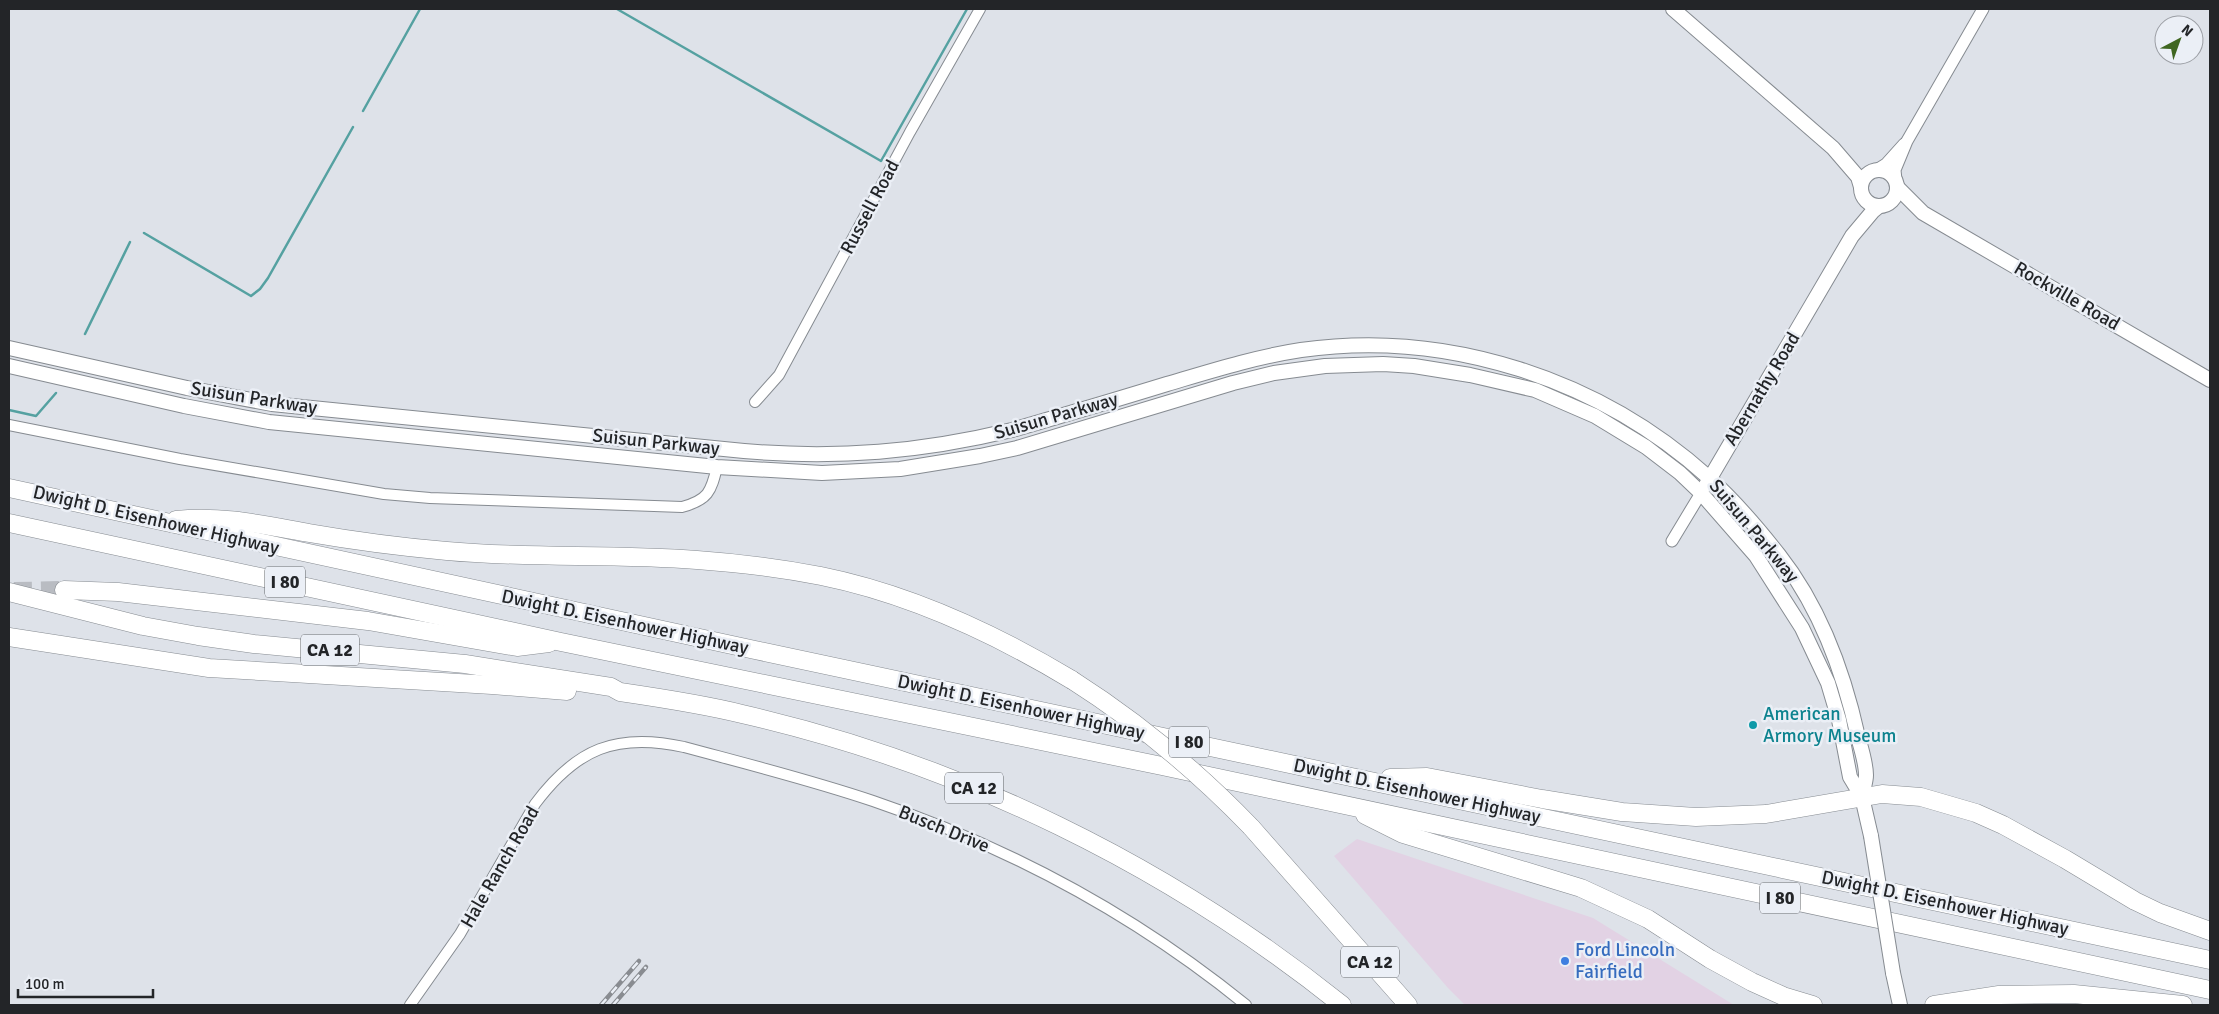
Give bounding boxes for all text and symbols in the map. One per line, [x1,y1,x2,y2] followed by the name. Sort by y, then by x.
[2154,15,2204,65] north arrow
[2178,21,2196,40] text: N
[835,156,905,258] street label: Russell Road
[2010,256,2124,336] street label: Rockville Road
[1719,328,1805,450] street label: Abernathy Road
[189,376,319,420] street label: Suisun Parkway
[991,387,1121,445] street label: Suisun Parkway
[591,423,721,461] street label: Suisun Parkway
[1704,474,1804,588] street label: Suisun Parkway
[31,480,281,560] street label: Dwight D. Eisenhower Highway
[265,566,305,598] road number: I 80
[499,584,751,660] street label: Dwight D. Eisenhower Highway
[301,634,359,666] road number: CA 12
[895,669,1147,745] street label: Dwight D. Eisenhower Highway
[1763,702,1896,748] place label: American Armory Museum
[1747,719,1759,731] marker: American Armory Museum
[1169,726,1209,758] road number: I 80
[1291,753,1543,829] street label: Dwight D. Eisenhower Highway
[945,772,1003,804] road number: CA 12
[895,800,993,858] street label: Busch Drive
[455,802,545,932] street label: Hale Ranch Road
[1819,865,2071,941] street label: Dwight D. Eisenhower Highway
[1760,882,1800,914] road number: I 80
[1575,938,1675,984] place label: Ford Lincoln Fairfield
[1341,946,1399,978] road number: CA 12
[1559,955,1571,967] marker: Ford Lincoln Fairfield
[18,966,152,998] scale bar
[25,975,65,993] text: 100 m

